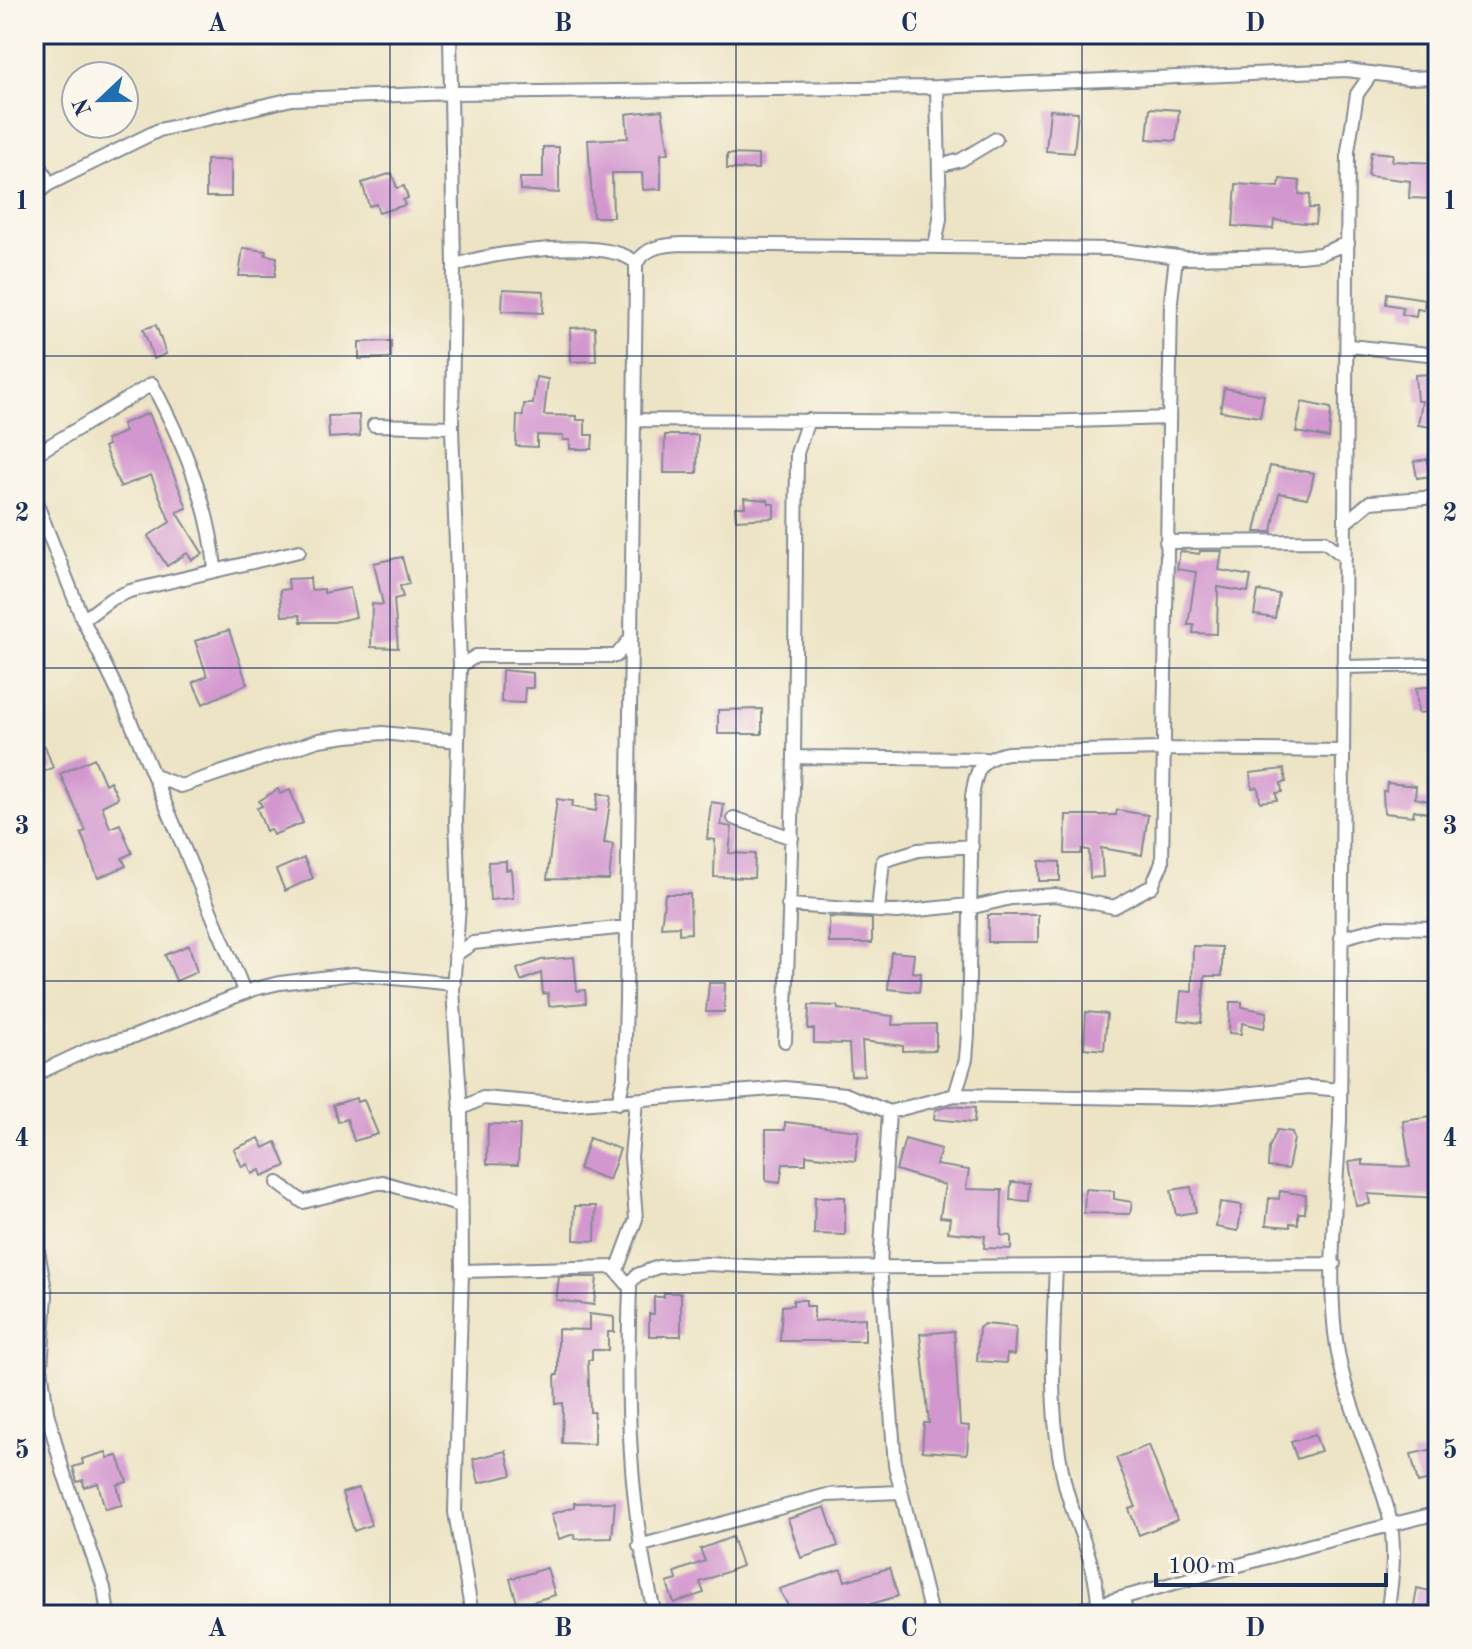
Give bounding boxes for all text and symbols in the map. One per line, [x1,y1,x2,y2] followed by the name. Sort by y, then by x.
[207,11,227,37] text: A
[554,11,572,37] text: B
[900,11,918,37] text: C
[1245,11,1265,37] text: D
[60,60,140,140] north arrow
[70,95,97,119] text: N
[14,189,30,215] text: 1
[1442,189,1458,215] text: 1
[14,501,30,527] text: 2
[1442,501,1458,527] text: 2
[14,814,30,840] text: 3
[1442,814,1458,840] text: 3
[14,1126,30,1152] text: 4
[1442,1126,1458,1152] text: 4
[14,1438,30,1464] text: 5
[1442,1438,1458,1464] text: 5
[1156,1537,1386,1587] scale bar
[1168,1555,1236,1579] text: 100 m
[207,1616,227,1642] text: A
[554,1616,572,1642] text: B
[900,1616,918,1642] text: C
[1245,1616,1265,1642] text: D

